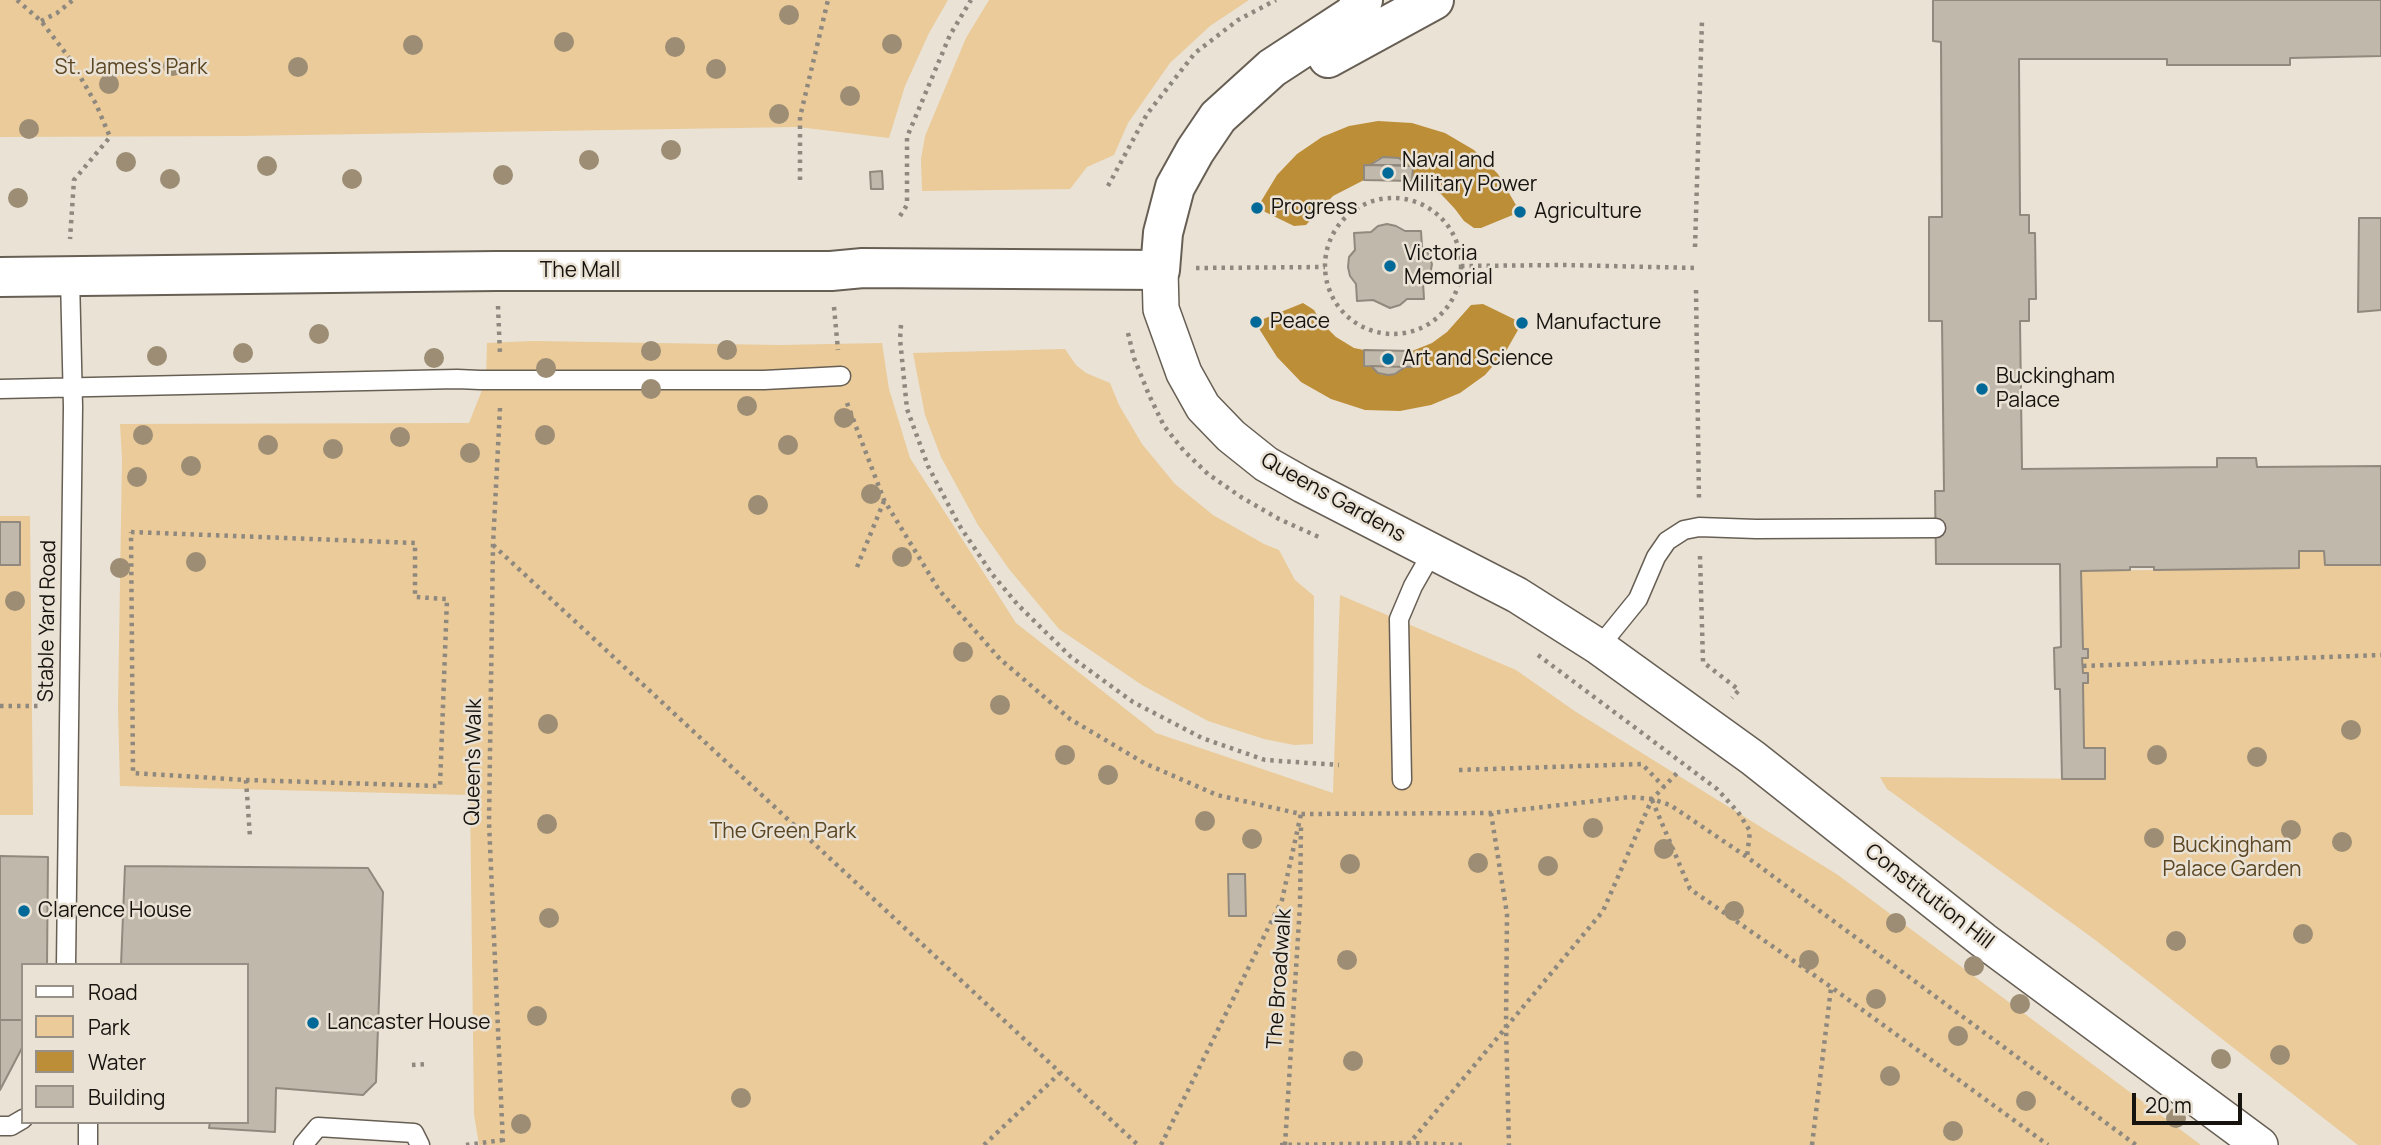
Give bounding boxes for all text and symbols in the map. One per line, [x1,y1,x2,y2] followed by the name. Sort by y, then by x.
[55,55,207,81] park label: St. James's Park
[1402,148,1537,198] place label: Naval and Military Power
[1380,165,1396,181] marker: Naval and Military Power
[1271,195,1358,221] place label: Progress
[1534,199,1642,225] place label: Agriculture
[1249,200,1265,216] marker: Progress
[1512,204,1528,220] marker: Agriculture
[1404,241,1493,291] place label: Victoria Memorial
[540,258,620,284] street label: The Mall
[1382,258,1398,274] marker: Victoria Memorial
[1270,309,1330,335] place label: Peace
[1536,310,1661,336] place label: Manufacture
[1248,314,1264,330] marker: Peace
[1514,315,1530,331] marker: Manufacture
[1402,346,1553,372] place label: Art and Science
[1380,351,1396,367] marker: Art and Science
[1996,364,2115,414] place label: Buckingham Palace
[1974,381,1990,397] marker: Buckingham Palace
[1256,448,1410,548] street label: Queens Gardens
[34,540,62,702] street label: Stable Yard Road
[460,698,488,826] street label: Queen's Walk
[710,819,856,845] park label: The Green Park
[2163,833,2301,883] park label: Buckingham Palace Garden
[1860,839,1998,955] street label: Constitution Hill
[38,898,192,924] place label: Clarence House
[16,903,32,919] marker: Clarence House
[1263,908,1297,1050] street label: The Broadwalk
[21,963,248,1124] legend
[88,978,138,1006] text: Road
[327,1010,491,1036] place label: Lancaster House
[88,1013,130,1041] text: Park
[305,1015,321,1031] marker: Lancaster House
[88,1048,146,1076] text: Water
[2136,1078,2246,1122] scale bar
[88,1083,165,1111] text: Building
[2145,1091,2192,1119] text: 20 m

